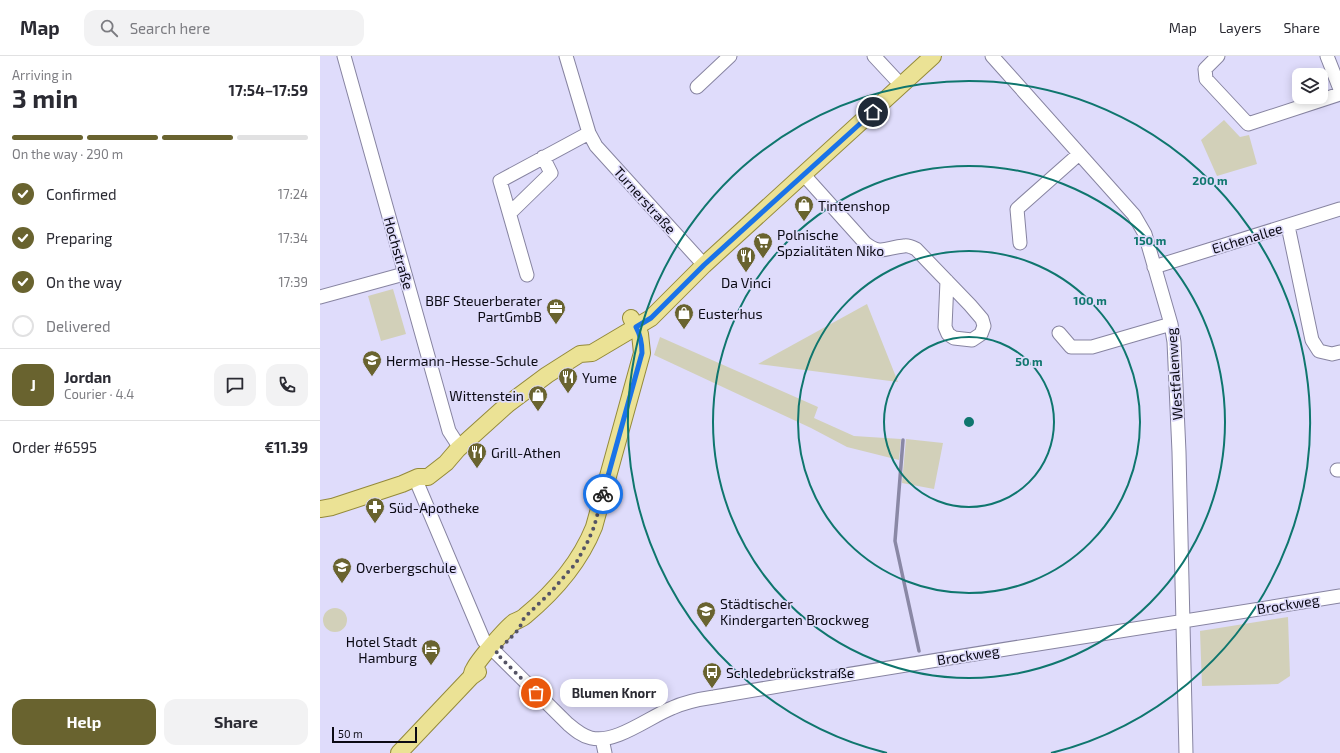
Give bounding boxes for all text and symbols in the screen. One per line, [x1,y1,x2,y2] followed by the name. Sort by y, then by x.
[84,10,364,46] search box
[20,16,60,39] text: Map
[98,17,120,39] icon: search
[130,19,210,37] text: Search here
[1169,19,1197,36] text: Map
[1219,19,1261,36] text: Layers
[1283,19,1320,36] text: Share
[12,67,72,83] text: Arriving in
[1292,68,1328,104] map controls
[1292,68,1328,104] button: layers
[229,81,308,99] text: 17:54–17:59
[12,82,78,113] text: 3 min
[856,95,890,129] pin
[862,101,884,123] icon: home
[12,146,123,162] text: On the way · 290 m
[610,163,680,237] street label: Turnerstraße
[1192,173,1228,187] text: 200 m
[12,183,34,205] icon: check
[46,185,117,203] text: Confirmed
[278,186,308,202] text: 17:24
[793,194,815,222] shop icon: Tintenshop
[818,197,890,214] place label: Tintenshop
[380,215,418,291] street label: Hochstraße
[1210,219,1284,257] street label: Eichenallee
[777,226,884,259] place label: Polnische Spzialitäten Niko
[12,227,34,249] icon: check
[46,229,112,247] text: Preparing
[278,230,308,246] text: 17:34
[752,231,774,259] supermarket icon: Polnische Spzialitäten Niko
[1134,233,1166,247] text: 150 m
[735,245,757,273] restaurant icon: Da Vinci
[12,271,34,293] icon: check
[46,273,122,291] text: On the way
[278,274,308,290] text: 17:39
[721,274,771,291] place label: Da Vinci
[425,292,542,325] place label: BBF Steuerberater PartGmbB
[1073,293,1107,307] text: 100 m
[545,297,567,325] office icon: BBF Steuerberater PartGmbB
[673,302,695,330] shop icon: Eusterhus
[698,305,763,322] place label: Eusterhus
[46,317,111,335] text: Delivered
[1162,327,1186,421] street label: Westfalenweg
[361,349,383,377] school or university icon: Hermann-Hesse-Schule
[386,352,538,369] place label: Hermann-Hesse-Schule
[1015,354,1043,368] text: 50 m
[214,364,256,406] button: chat
[266,364,308,406] button: phone
[557,366,579,394] restaurant icon: Yume
[64,368,111,386] text: Jordan
[582,369,617,386] place label: Yume
[30,376,36,394] text: J
[527,384,549,412] shop icon: Wittenstein
[64,386,134,402] text: Courier · 4.4
[449,387,524,404] place label: Wittenstein
[962,415,976,429] centre of rings
[12,438,97,456] text: Order #6595
[264,438,308,456] text: €11.39
[466,441,488,469] restaurant icon: Grill-Athen
[491,444,561,461] place label: Grill-Athen
[583,474,623,514] courier
[592,483,614,505] icon: bike
[364,496,386,524] pharmacy icon: Süd-Apotheke
[389,499,479,516] place label: Süd-Apotheke
[331,556,353,584] school or university icon: Overbergschule
[356,559,456,576] place label: Overbergschule
[1256,591,1321,617] street label: Brockweg
[720,595,869,628] place label: Städtischer Kindergarten Brockweg
[695,600,717,628] school or university icon: Städtischer Kindergarten Brockweg
[346,633,417,666] place label: Hotel Stadt Hamburg
[420,638,442,666] hotel icon: Hotel Stadt Hamburg
[936,642,1001,668] street label: Brockweg
[701,661,723,689] bus stop icon: Schledebrückstraße
[726,664,854,681] place label: Schledebrückstraße
[519,676,553,710] pin
[560,679,668,707] callout: Blumen Knorr
[525,682,547,704] icon: bag
[572,685,656,701] text: Blumen Knorr
[12,699,156,745] button: Help
[164,699,308,745] button: Share
[332,725,417,744] scale bar
[338,727,363,740] text: 50 m

